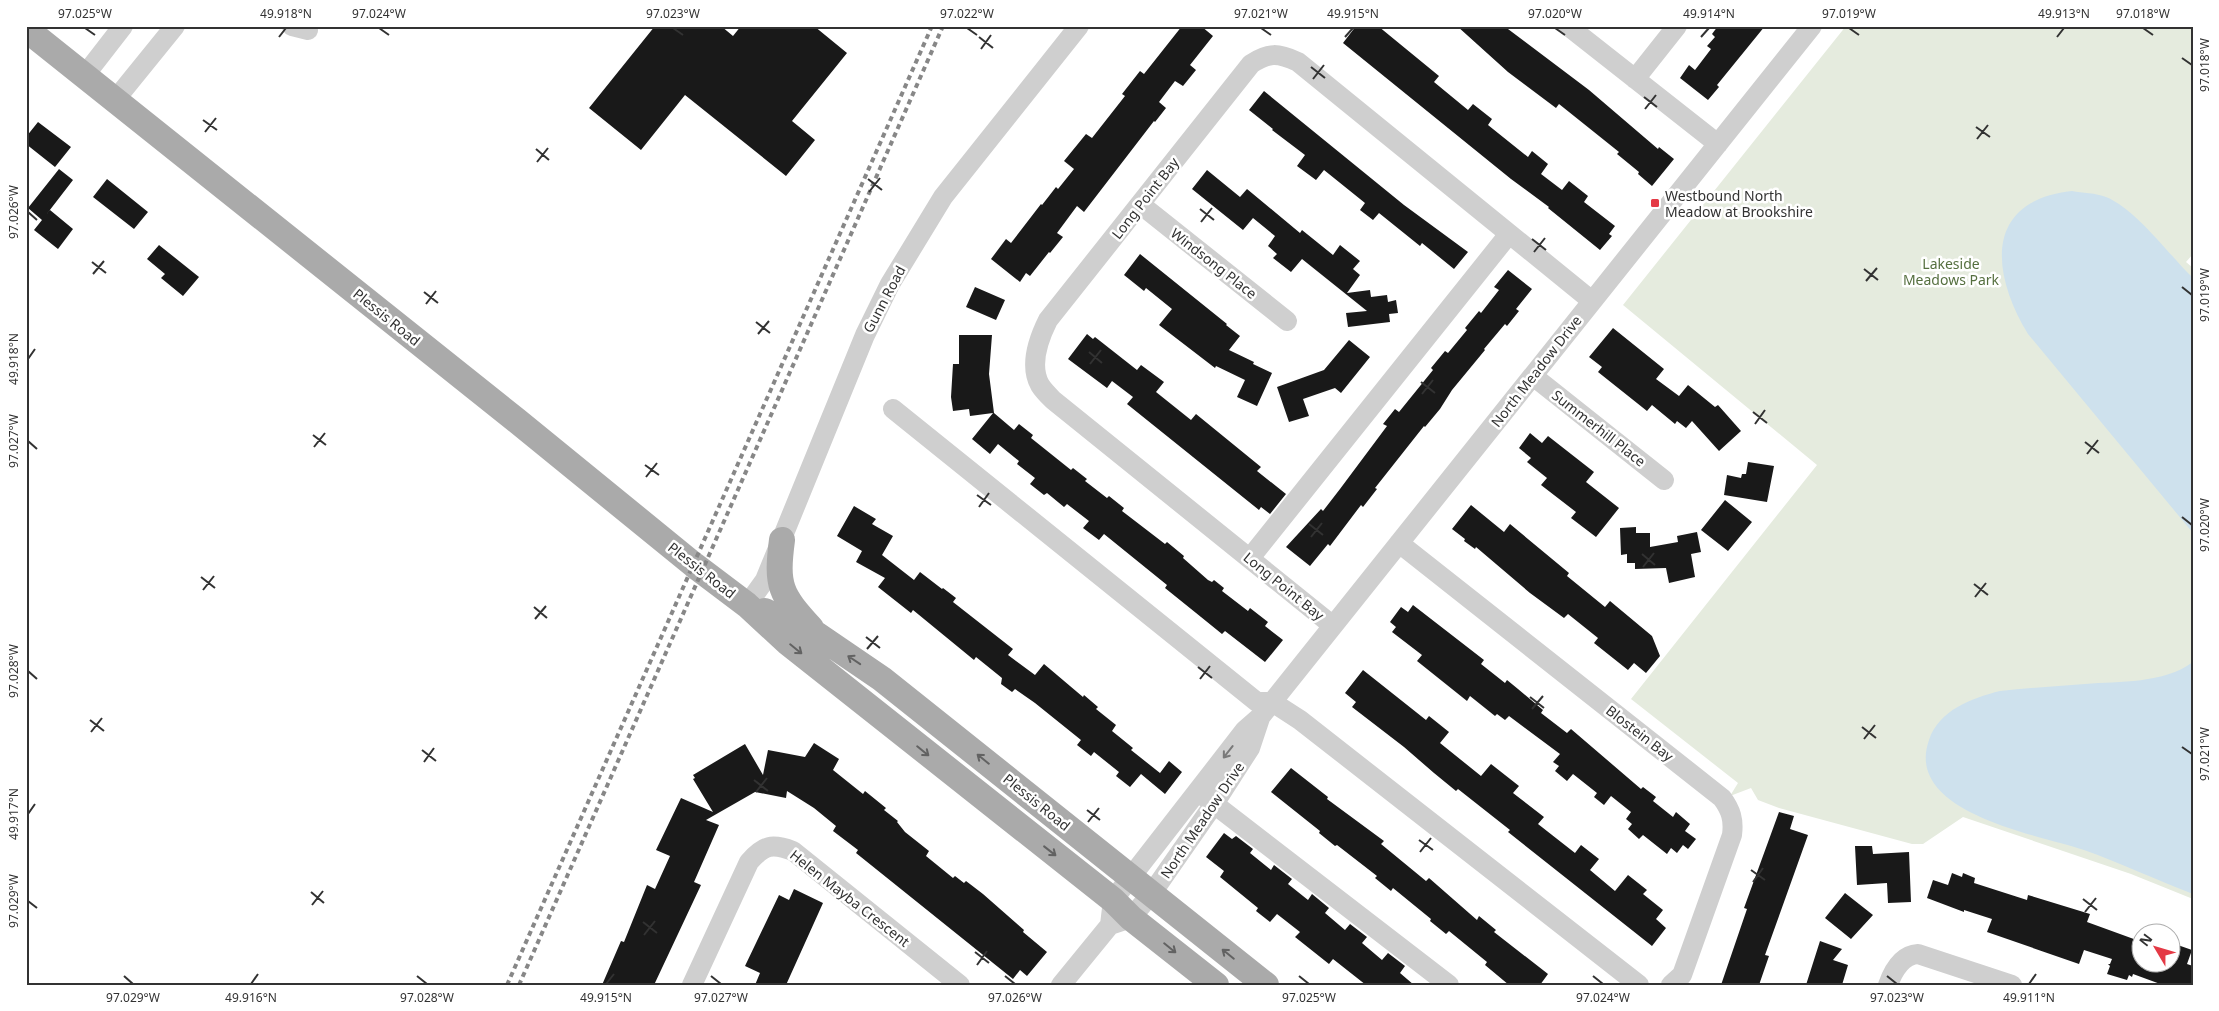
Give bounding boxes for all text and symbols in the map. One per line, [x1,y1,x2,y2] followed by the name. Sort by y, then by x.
[58,5,112,22] text: 97.025°W
[260,5,312,22] text: 49.918°N
[352,5,406,22] text: 97.024°W
[646,5,700,22] text: 97.023°W
[940,5,994,22] text: 97.022°W
[1234,5,1288,22] text: 97.021°W
[1327,5,1379,22] text: 49.915°N
[1528,5,1582,22] text: 97.020°W
[1683,5,1735,22] text: 49.914°N
[1822,5,1876,22] text: 97.019°W
[2038,5,2090,22] text: 49.913°N
[2116,5,2170,22] text: 97.018°W
[2196,38,2213,92] text: 97.018°W
[1107,153,1183,243] street label: Long Point Bay
[5,185,22,239] text: 97.026°W
[1665,186,1813,221] place label: Westbound North Meadow at Brookshire
[1649,197,1661,209] marker: Westbound North Meadow at Brookshire
[1167,223,1261,303] street label: Windsong Place
[1903,254,2000,289] park label: Lakeside Meadows Park
[858,262,910,336] street label: Gunn Road
[2196,268,2213,322] text: 97.019°W
[350,284,424,350] street label: Plessis Road
[1486,311,1586,431] street label: North Meadow Drive
[5,333,22,385] text: 49.918°N
[1548,385,1650,471] street label: Summerhill Place
[5,414,22,468] text: 97.027°W
[2196,498,2213,552] text: 97.020°W
[664,538,740,602] street label: Plessis Road
[1240,548,1329,625] street label: Long Point Bay
[5,644,22,698] text: 97.028°W
[789,644,802,655] one-way arrow
[848,655,862,665] one-way arrow
[1602,701,1678,766] street label: Blostein Bay
[2196,727,2213,781] text: 97.021°W
[916,745,929,756] one-way arrow
[1223,745,1233,759] one-way arrow
[977,754,990,765] one-way arrow
[1156,758,1248,882] street label: North Meadow Drive
[1000,769,1074,835] street label: Plessis Road
[5,788,22,840] text: 49.917°N
[786,845,914,951] street label: Helen Mayba Crescent
[1044,846,1057,857] one-way arrow
[5,874,22,928] text: 97.029°W
[2132,924,2182,974] north arrow
[2134,929,2156,950] text: N
[1163,942,1176,953] one-way arrow
[1222,949,1235,960] one-way arrow
[106,989,160,1006] text: 97.029°W
[225,989,277,1006] text: 49.916°N
[400,989,454,1006] text: 97.028°W
[580,989,632,1006] text: 49.915°N
[694,989,748,1006] text: 97.027°W
[988,989,1042,1006] text: 97.026°W
[1282,989,1336,1006] text: 97.025°W
[1576,989,1630,1006] text: 97.024°W
[1870,989,1924,1006] text: 97.023°W
[2003,989,2055,1006] text: 49.911°N

